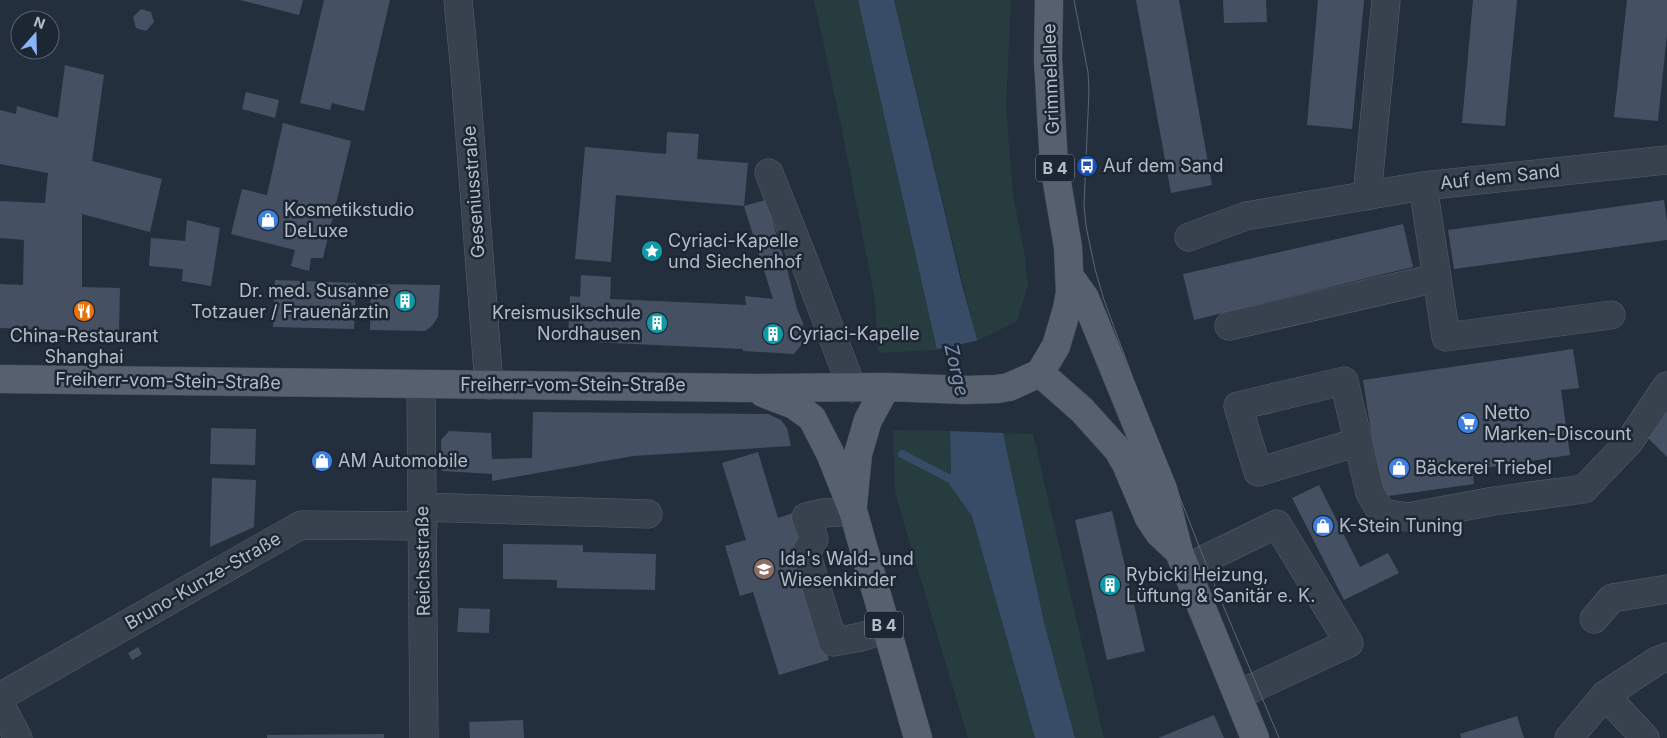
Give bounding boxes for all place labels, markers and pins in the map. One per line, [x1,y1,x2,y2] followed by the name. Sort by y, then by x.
[1075,154,1099,178] bus stop icon: Auf dem Sand
[1103,155,1223,176] place label: Auf dem Sand
[284,199,414,241] place label: Kosmetikstudio DeLuxe
[256,208,280,232] shop icon: Kosmetikstudio DeLuxe
[668,230,802,272] place label: Cyriaci-Kapelle und Siechenhof
[640,239,664,263] place icon: Cyriaci-Kapelle und Siechenhof
[191,280,389,322] place label: Dr. med. Susanne Totzauer / Frauenärztin
[393,289,417,313] building icon: Dr. med. Susanne Totzauer / Frauenärztin
[72,299,96,323] restaurant icon: China-Restaurant Shanghai
[492,302,641,344] place label: Kreismusikschule Nordhausen
[645,311,669,335] building icon: Kreismusikschule Nordhausen
[761,322,785,346] building icon: Cyriaci-Kapelle
[789,323,920,344] place label: Cyriaci-Kapelle
[10,325,158,367] place label: China-Restaurant Shanghai
[1484,402,1632,444] place label: Netto Marken-Discount
[1456,411,1480,435] supermarket icon: Netto Marken-Discount
[310,449,334,473] shop icon: AM Automobile
[338,450,468,471] place label: AM Automobile
[1387,456,1411,480] shop icon: Bäckerei Triebel
[1415,457,1552,478] place label: Bäckerei Triebel
[1311,514,1335,538] shop icon: K-Stein Tuning
[1339,515,1463,536] place label: K-Stein Tuning
[780,548,914,590] place label: Ida's Wald- und Wiesenkinder
[752,557,776,581] school or university icon: Ida's Wald- und Wiesenkinder
[1126,564,1315,606] place label: Rybicki Heizung, Lüftung & Sanitär e. K.
[1098,573,1122,597] building icon: Rybicki Heizung, Lüftung & Sanitär e. K.

